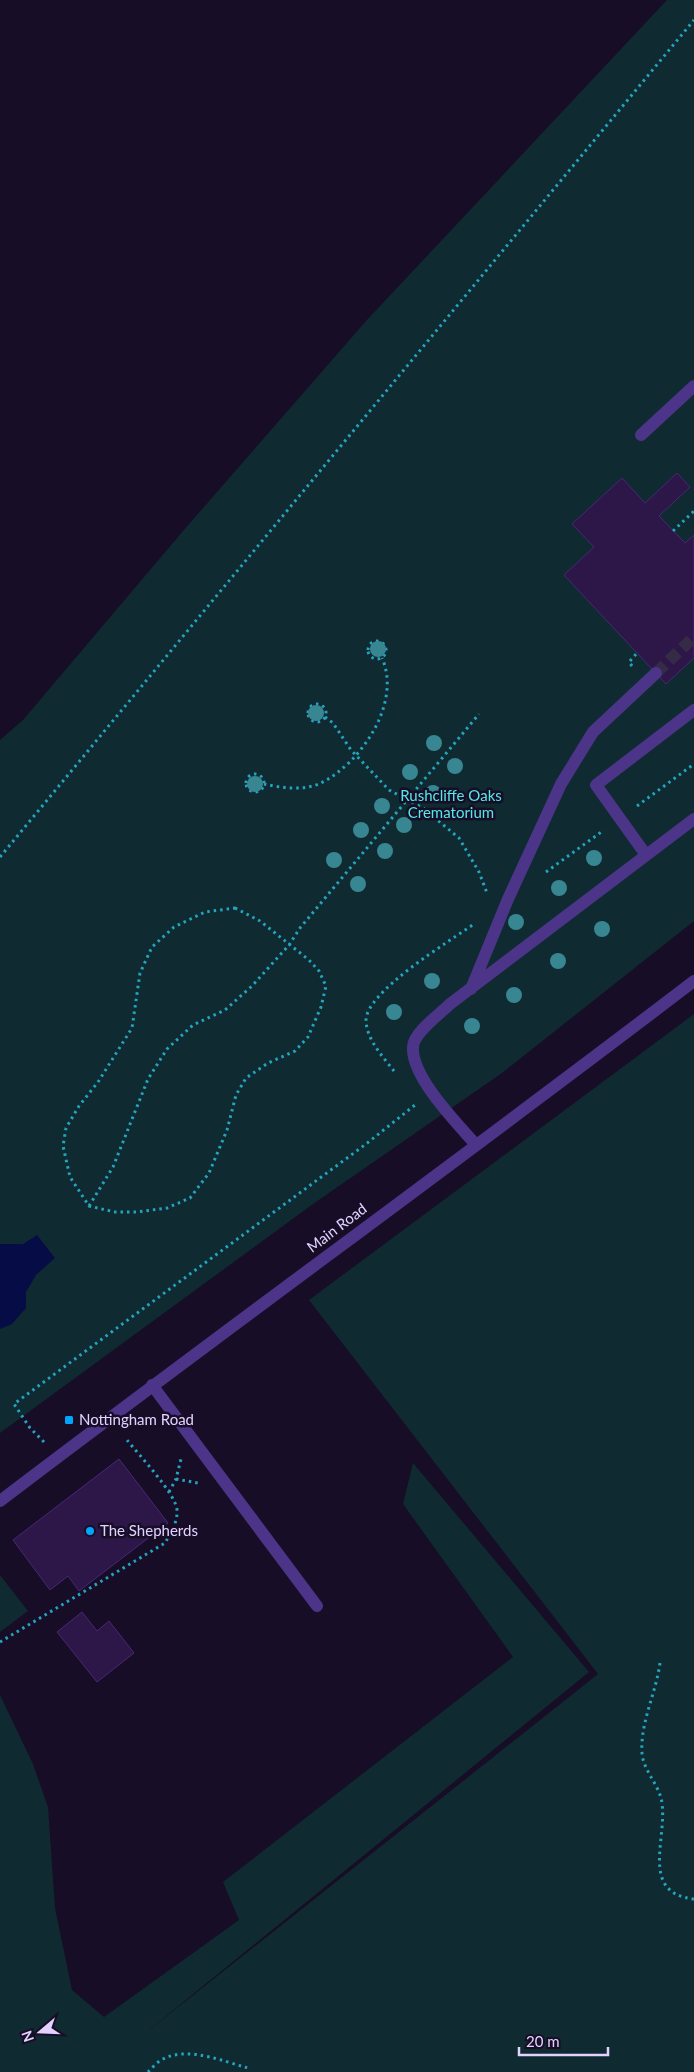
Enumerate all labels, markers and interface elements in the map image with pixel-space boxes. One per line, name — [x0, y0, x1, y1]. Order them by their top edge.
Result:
park label: Rushcliffe Oaks Crematorium — [400, 786, 502, 821]
street label: Main Road — [303, 1199, 370, 1256]
place label: Nottingham Road — [79, 1410, 194, 1428]
marker: Nottingham Road — [63, 1414, 75, 1426]
place label: The Shepherds — [100, 1521, 198, 1539]
marker: The Shepherds — [84, 1525, 96, 1537]
north arrow — [15, 2007, 65, 2057]
scale bar — [519, 2024, 608, 2056]
text: N — [17, 2029, 37, 2044]
text: 20 m — [526, 2032, 560, 2050]

